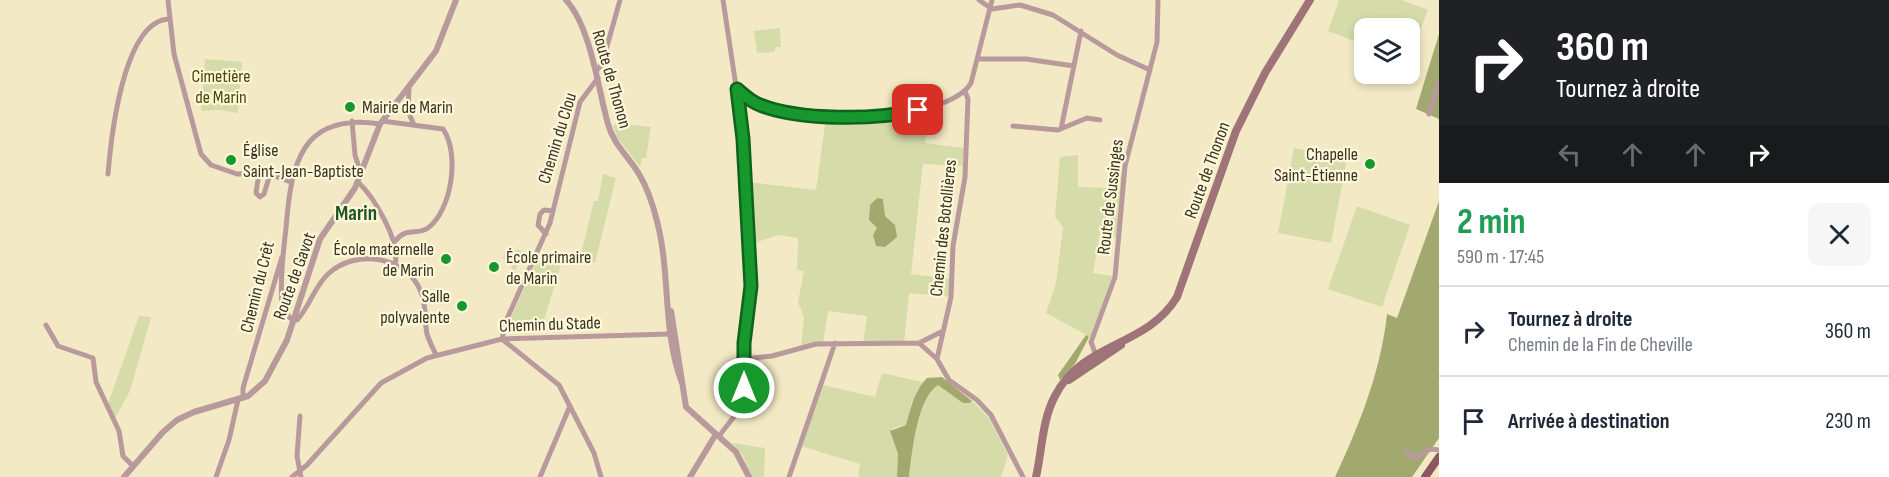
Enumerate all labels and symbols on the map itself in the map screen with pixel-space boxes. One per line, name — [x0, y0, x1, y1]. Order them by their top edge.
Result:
street label: Route de Thonon — [587, 28, 636, 131]
park label: Cimetière de Marin — [191, 66, 251, 108]
pin — [892, 84, 943, 135]
street label: Chemin du Clou — [534, 90, 581, 186]
place label: Mairie de Marin — [362, 97, 453, 118]
marker: Mairie de Marin — [343, 100, 357, 114]
street label: Route de Thonon — [1180, 119, 1235, 221]
street label: Route de Sussinges — [1093, 138, 1128, 256]
place label: Église Saint-Jean-Baptiste — [243, 140, 364, 182]
place label: Chapelle Saint-Étienne — [1274, 144, 1358, 186]
marker: Église Saint-Jean-Baptiste — [224, 153, 238, 167]
marker: Chapelle Saint-Étienne — [1363, 157, 1377, 171]
street label: Chemin des Botollières — [926, 158, 961, 298]
district label: Marin — [335, 201, 377, 226]
street label: Route de Gavot — [269, 229, 320, 323]
street label: Chemin du Crêt — [236, 239, 279, 335]
place label: École maternelle de Marin — [334, 239, 434, 281]
place label: École primaire de Marin — [506, 247, 591, 289]
marker: École maternelle de Marin — [439, 252, 453, 266]
marker: École primaire de Marin — [487, 260, 501, 274]
place label: Salle polyvalente — [380, 286, 450, 328]
marker: Salle polyvalente — [455, 299, 469, 313]
street label: Chemin du Stade — [499, 312, 601, 337]
position arrow — [712, 356, 776, 420]

